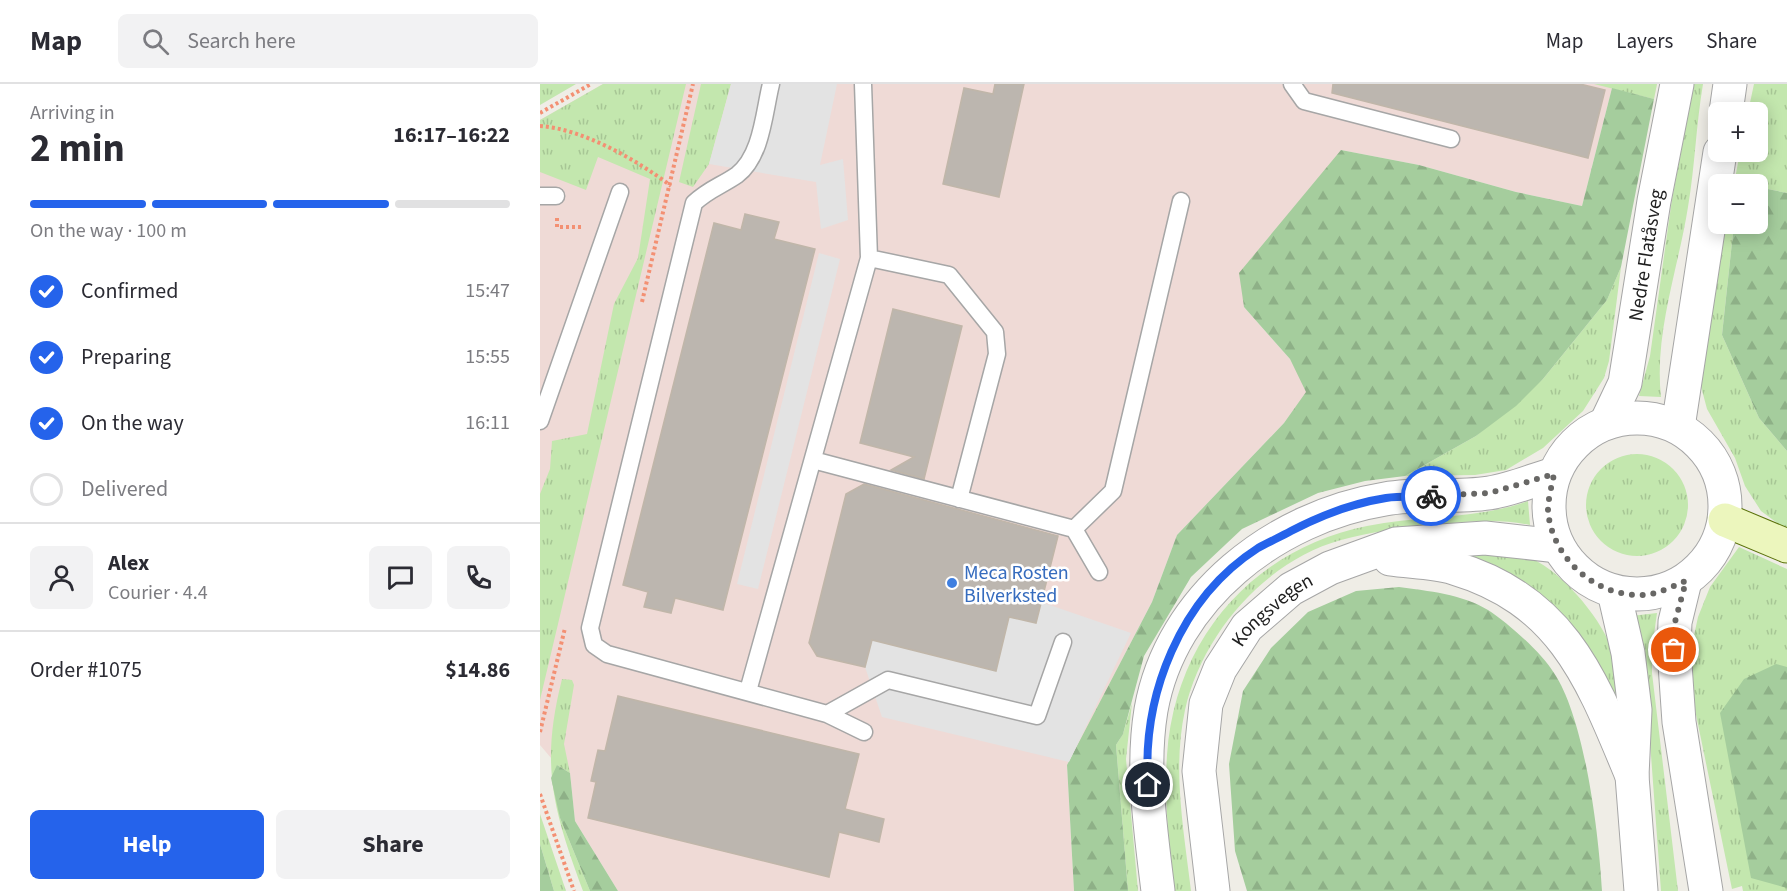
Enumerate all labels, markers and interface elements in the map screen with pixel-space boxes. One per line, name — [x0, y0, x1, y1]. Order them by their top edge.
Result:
search box — [118, 14, 538, 68]
text: Map — [30, 21, 82, 61]
icon: search — [139, 25, 172, 58]
text: Search here — [187, 25, 296, 57]
text: Map — [1546, 26, 1583, 56]
text: Layers — [1616, 26, 1673, 56]
text: Share — [1706, 26, 1757, 56]
text: Arriving in — [30, 99, 115, 127]
map controls — [1708, 102, 1768, 234]
button: + — [1708, 102, 1768, 162]
text: 16:17–16:22 — [393, 119, 510, 151]
text: 2 min — [30, 121, 125, 177]
button: − — [1708, 174, 1768, 234]
street label: Nedre Flatåsveg — [1622, 187, 1671, 323]
text: On the way · 100 m — [30, 217, 187, 245]
icon: check — [30, 275, 63, 308]
text: Confirmed — [81, 275, 178, 307]
text: 15:47 — [465, 277, 510, 305]
icon: check — [30, 341, 63, 374]
text: Preparing — [81, 341, 171, 373]
text: 15:55 — [465, 343, 510, 371]
icon: check — [30, 407, 63, 440]
text: On the way — [81, 407, 184, 439]
text: 16:11 — [465, 409, 510, 437]
courier — [1401, 466, 1461, 526]
text: Delivered — [81, 473, 168, 505]
icon: bike — [1415, 480, 1448, 513]
button: person — [30, 546, 93, 609]
button: chat — [369, 546, 432, 609]
button: phone — [447, 546, 510, 609]
text: Alex — [108, 547, 149, 579]
place label: Meca Rosten Bilverksted — [964, 559, 1069, 610]
street label: Kongsvegen — [1225, 567, 1318, 652]
marker: Meca Rosten Bilverksted — [945, 576, 959, 590]
text: Courier · 4.4 — [108, 579, 208, 607]
pin — [1648, 624, 1699, 675]
icon: bag — [1657, 633, 1690, 666]
text: Order #1075 — [30, 654, 142, 686]
text: $14.86 — [445, 654, 510, 686]
pin — [1122, 759, 1173, 810]
icon: home — [1131, 768, 1164, 801]
button: Help — [30, 810, 264, 879]
button: Share — [276, 810, 510, 879]

